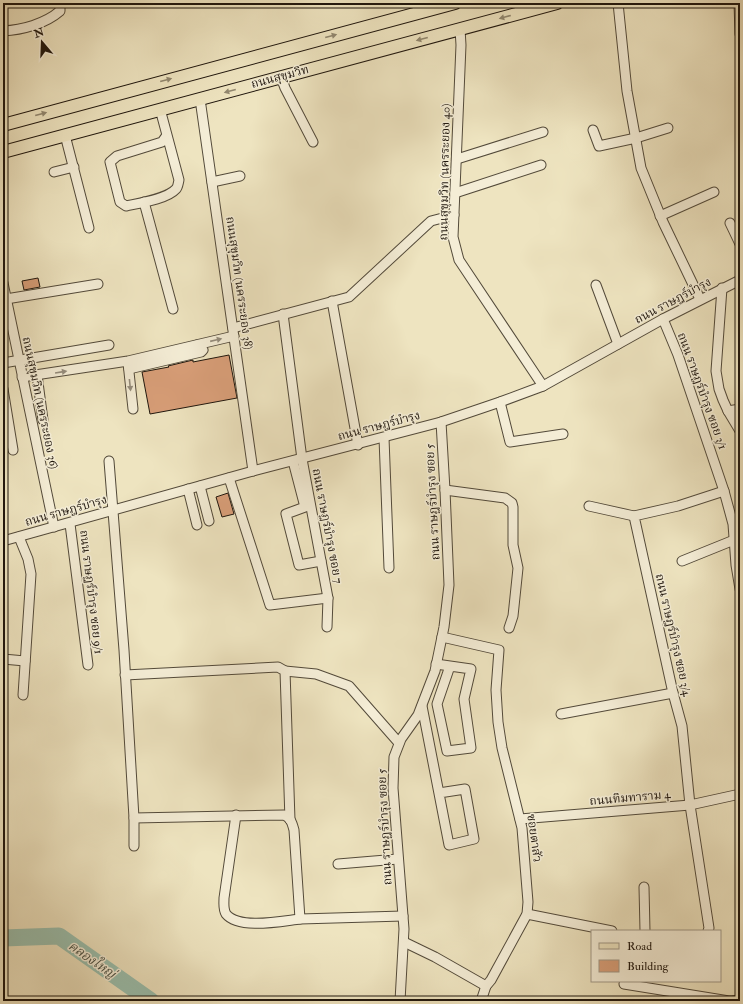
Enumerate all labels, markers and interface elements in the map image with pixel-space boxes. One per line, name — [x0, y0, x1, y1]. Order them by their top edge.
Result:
one-way arrow — [499, 14, 511, 20]
north arrow — [22, 22, 62, 62]
text: N — [31, 25, 47, 41]
one-way arrow — [325, 32, 337, 38]
one-way arrow — [416, 36, 428, 42]
street label: ถนนสุขุมวิท — [249, 62, 311, 92]
one-way arrow — [160, 77, 172, 83]
one-way arrow — [224, 88, 236, 94]
street label: ถนนสุขุมวิท (นครระยอง 40) — [436, 104, 454, 240]
one-way arrow — [35, 111, 47, 117]
street label: ถนนสุขุมวิท (นครระยอง 38) — [222, 215, 256, 351]
street label: ถนน ราษฎร์บำรุง — [632, 274, 714, 328]
street label: ถนน ราษฎร์บำรุง ซอย 3/1 — [674, 330, 730, 452]
street label: ถนนสุขุมวิท (นครระยอง 36) — [19, 336, 61, 470]
one-way arrow — [209, 337, 222, 343]
one-way arrow — [55, 369, 67, 375]
one-way arrow — [127, 379, 134, 392]
street label: ถนน ราษฎร์บำรุง — [336, 408, 422, 444]
street label: ถนน ราษฎร์บำรุง ซอย 5 — [422, 443, 444, 561]
street label: ถนน ราษฎร์บำรุง ซอย 7 — [308, 467, 346, 585]
street label: ถนน ราษฎร์บำรุง — [23, 492, 109, 530]
street label: ถนน ราษฎร์บำรุง ซอย 9/1 — [76, 529, 106, 655]
street label: ถนน ราษฎร์บำรุง ซอย 3/4 — [652, 572, 695, 698]
street label: ถนน ราษฎร์บำรุง ซอย 5 — [374, 768, 396, 886]
street label: ถนนทิมทาราม 4 — [589, 787, 672, 809]
street label: ซอยตาสัว — [523, 813, 545, 863]
legend — [591, 930, 721, 982]
water label: คลองใหญ่ — [65, 936, 122, 983]
text: Road — [627, 939, 652, 954]
text: Building — [627, 959, 670, 974]

